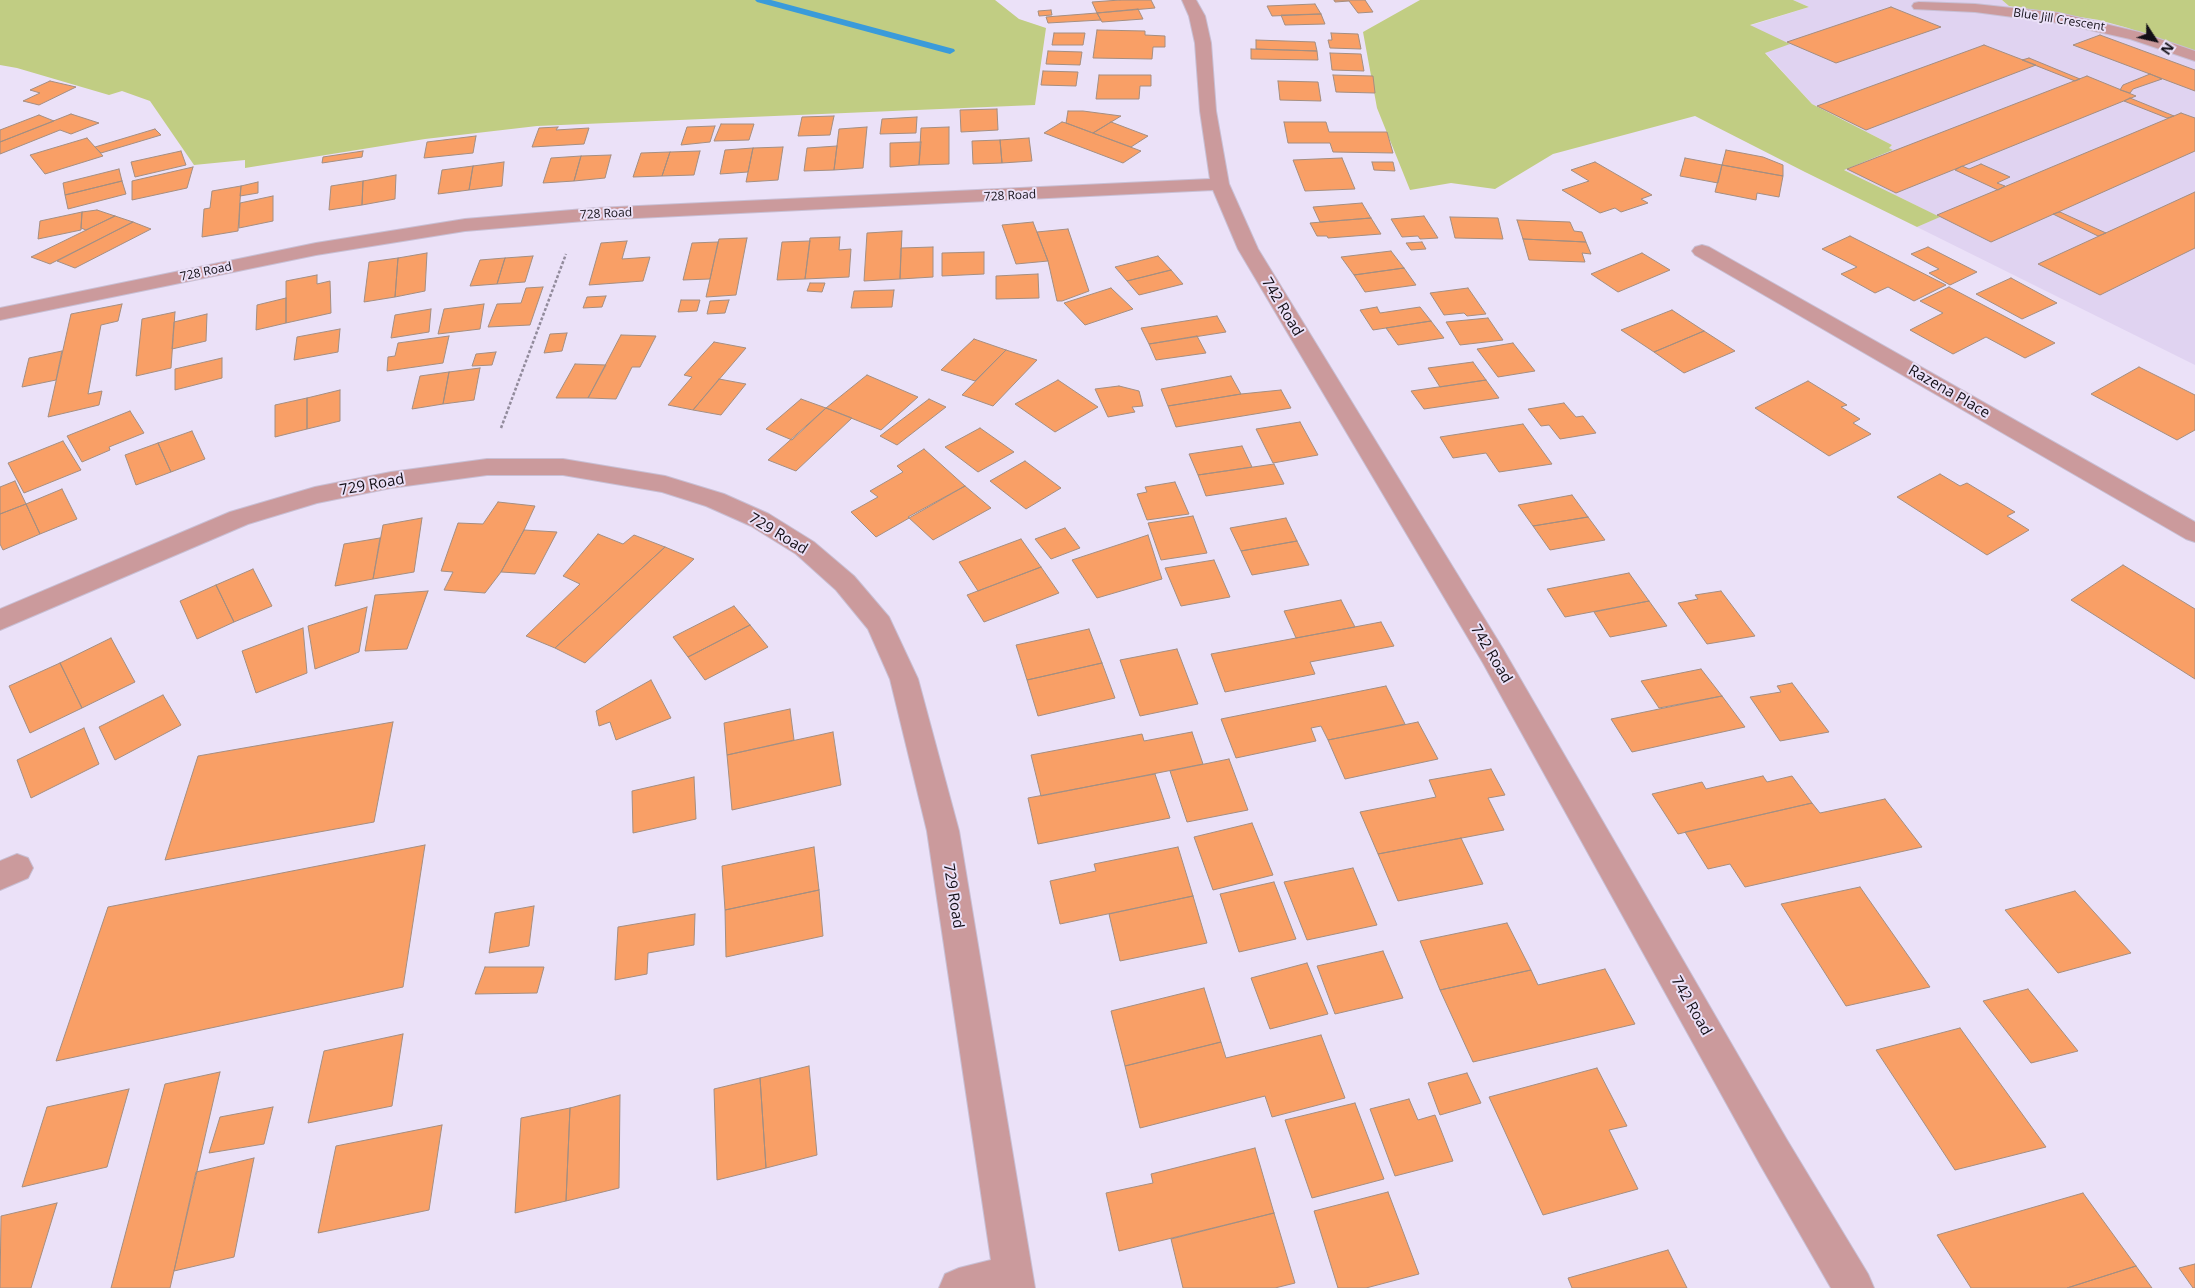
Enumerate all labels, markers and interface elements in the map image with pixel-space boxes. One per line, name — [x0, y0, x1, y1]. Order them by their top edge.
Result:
street label: Blue Jill Crescent — [2012, 6, 2106, 34]
north arrow — [2130, 15, 2180, 65]
text: N — [2157, 39, 2179, 59]
street label: 728 Road — [983, 187, 1037, 205]
street label: 728 Road — [579, 205, 633, 223]
street label: 728 Road — [179, 260, 233, 284]
street label: 742 Road — [1257, 274, 1307, 340]
street label: Razena Place — [1905, 361, 1993, 423]
street label: 729 Road — [338, 470, 406, 500]
street label: 729 Road — [745, 509, 811, 559]
street label: 742 Road — [1466, 621, 1516, 687]
street label: 729 Road — [939, 862, 967, 930]
street label: 742 Road — [1667, 973, 1715, 1039]

